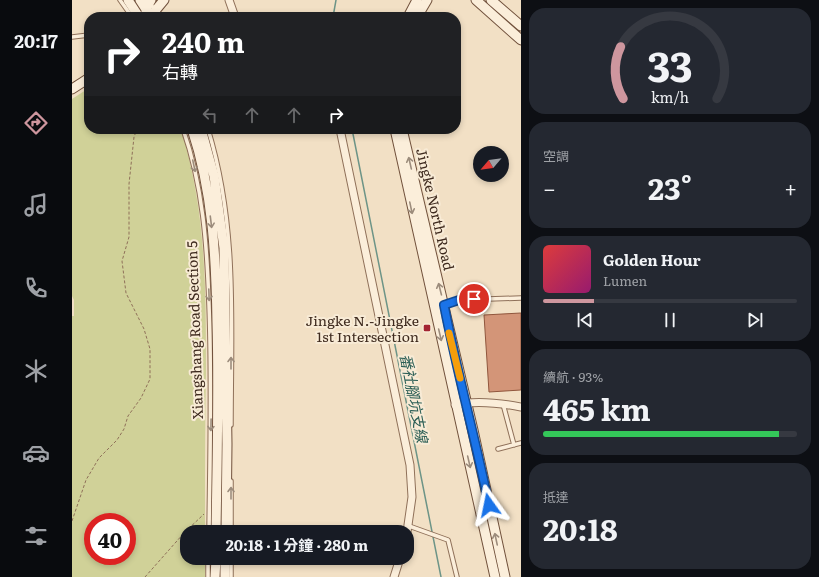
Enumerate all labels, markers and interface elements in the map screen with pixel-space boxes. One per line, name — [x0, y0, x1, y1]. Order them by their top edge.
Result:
text: 240 m — [162, 20, 245, 62]
text: 20:17 — [14, 27, 58, 54]
icon: right — [96, 28, 148, 80]
text: 33 — [647, 33, 693, 95]
text: 右轉 — [162, 58, 198, 85]
text: km/h — [651, 85, 690, 106]
icon: left — [199, 104, 221, 126]
icon: ahead — [241, 104, 263, 126]
icon: ahead — [283, 104, 305, 126]
icon: right — [325, 104, 347, 126]
icon: directions — [22, 109, 50, 137]
street label: Jingke North Road — [412, 146, 460, 273]
north arrow — [473, 146, 509, 182]
map controls — [473, 146, 509, 182]
text: 空調 — [543, 146, 569, 165]
one-way arrow — [406, 157, 414, 170]
one-way arrow — [191, 159, 199, 172]
text: 23° — [648, 165, 692, 209]
text: − — [543, 171, 556, 204]
text: + — [784, 171, 797, 204]
icon: music — [22, 191, 50, 219]
one-way arrow — [408, 201, 416, 214]
one-way arrow — [208, 215, 215, 228]
street label: Xiangshang Road Section 5 — [181, 240, 207, 420]
text: Golden Hour — [603, 248, 701, 271]
text: Lumen — [603, 271, 647, 290]
icon: phone — [22, 274, 50, 302]
pin — [457, 282, 491, 316]
one-way arrow — [436, 283, 444, 296]
one-way arrow — [205, 288, 213, 301]
icon: arrive — [463, 288, 485, 310]
icon: previous — [574, 309, 596, 331]
icon: pause — [659, 309, 681, 331]
icon: next — [744, 309, 766, 331]
place label: Jingke N.-Jingke 1st Intersection — [305, 310, 419, 346]
marker: Jingke N.-Jingke 1st Intersection — [422, 323, 432, 333]
one-way arrow — [436, 328, 444, 341]
water label: 番社腳坑支線 — [395, 352, 435, 446]
icon: climate — [22, 357, 50, 385]
one-way arrow — [227, 357, 235, 370]
text: 續航 · 93% — [543, 367, 603, 386]
text: 465 km — [543, 386, 651, 430]
one-way arrow — [207, 418, 215, 431]
icon: car — [22, 439, 50, 467]
one-way arrow — [465, 455, 473, 468]
position arrow — [468, 484, 510, 526]
one-way arrow — [227, 487, 235, 500]
text: 抵達 — [543, 487, 569, 506]
text: 20:18 — [543, 506, 618, 550]
speed limit sign: 40 — [84, 513, 136, 565]
icon: filters — [22, 522, 50, 550]
text: 20:18 · 1 分鐘 · 280 m — [226, 533, 368, 556]
one-way arrow — [492, 533, 500, 546]

